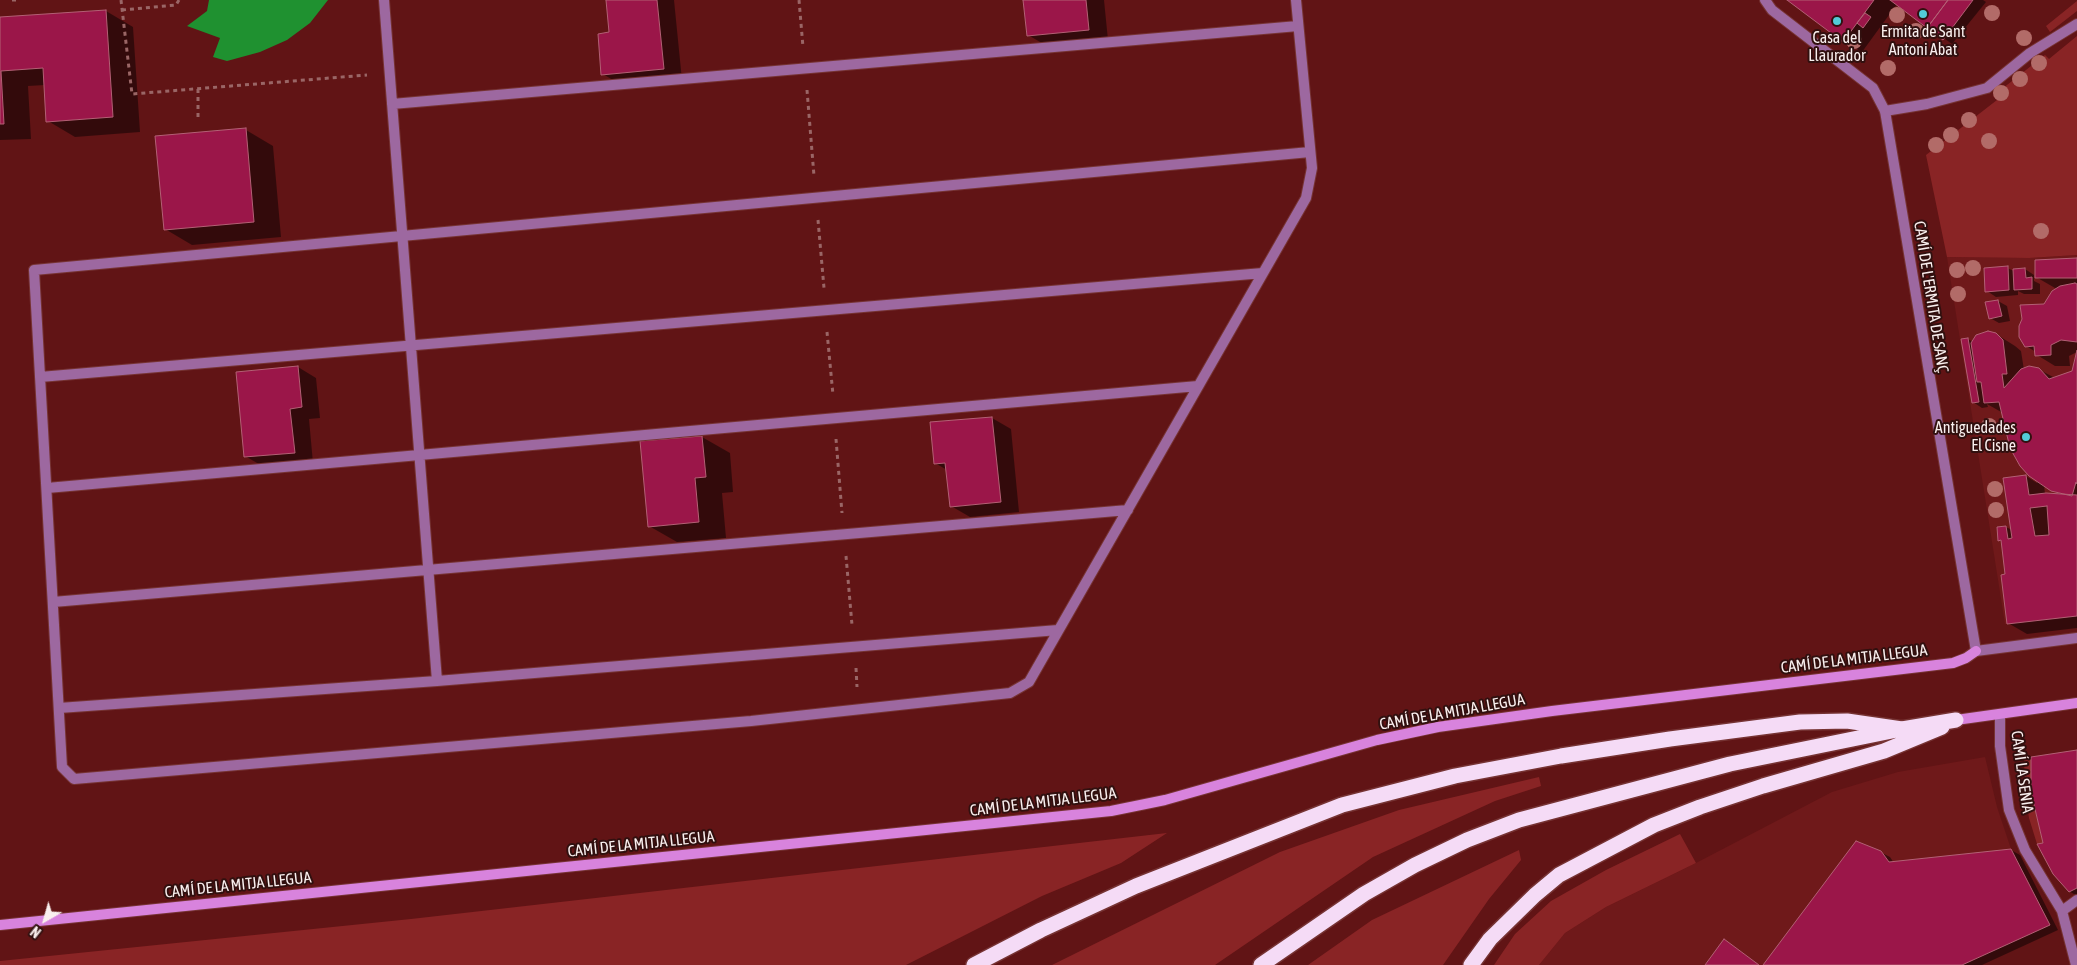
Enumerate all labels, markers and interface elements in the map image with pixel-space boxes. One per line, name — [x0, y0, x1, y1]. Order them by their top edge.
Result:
marker: Ermita de Sant Antoni Abat — [1917, 8, 1929, 20]
marker: Casa del Llaurador — [1831, 15, 1843, 27]
place label: Ermita de Sant Antoni Abat — [1881, 22, 1965, 60]
place label: Casa del Llaurador — [1808, 28, 1866, 66]
street label: CAMÍ DE L'ERMITA DE SANÇ — [1910, 220, 1952, 374]
place label: Antiguedades El Cisne — [1935, 418, 2016, 456]
marker: Antiguedades El Cisne — [2020, 431, 2032, 443]
street label: CAMÍ DE LA MITJA LLEGUA — [1780, 641, 1928, 677]
street label: CAMÍ DE LA MITJA LLEGUA — [1378, 690, 1526, 734]
street label: CAMÍ LA SENIA — [2007, 729, 2037, 815]
street label: CAMÍ DE LA MITJA LLEGUA — [969, 784, 1117, 820]
street label: CAMÍ DE LA MITJA LLEGUA — [567, 827, 715, 861]
street label: CAMÍ DE LA MITJA LLEGUA — [164, 868, 312, 902]
north arrow — [20, 895, 70, 945]
text: N — [28, 923, 44, 941]

